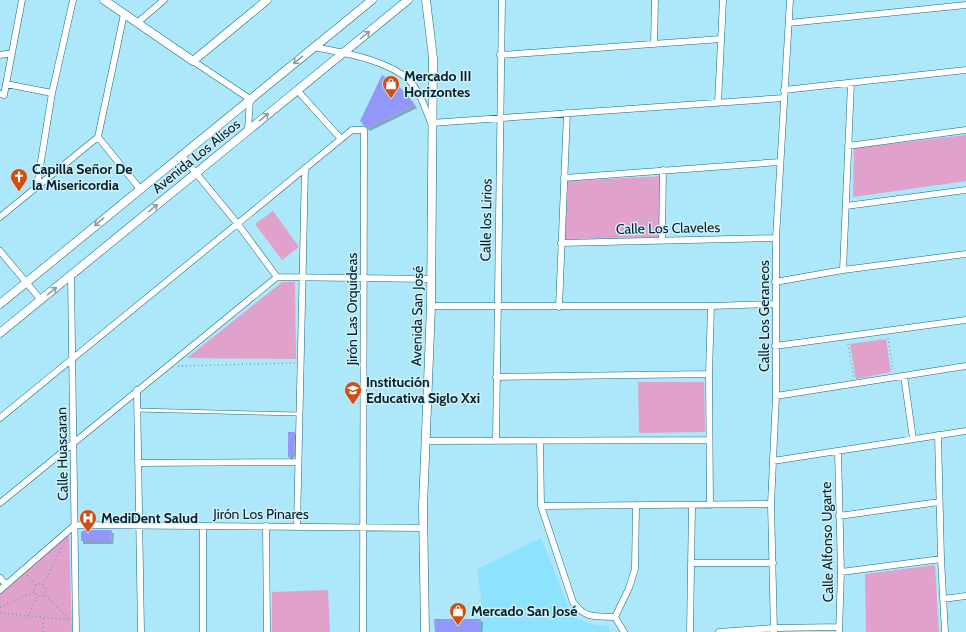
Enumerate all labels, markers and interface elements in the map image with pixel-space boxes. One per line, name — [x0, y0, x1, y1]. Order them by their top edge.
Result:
one-way arrow — [359, 30, 370, 39]
one-way arrow — [293, 56, 303, 65]
place label: Mercado III Horizontes — [404, 67, 472, 101]
shop icon: Mercado III Horizontes — [381, 74, 401, 99]
one-way arrow — [259, 113, 270, 122]
street label: Avenida Los Alisos — [148, 115, 244, 197]
place label: Capilla Señor De la Misericordia — [32, 160, 132, 194]
church icon: Capilla Señor De la Misericordia — [9, 167, 29, 192]
street label: Calle los Lirios — [476, 178, 496, 262]
one-way arrow — [147, 204, 158, 213]
one-way arrow — [94, 217, 105, 226]
street label: Calle Los Claveles — [616, 218, 720, 238]
street label: Jirón Las Orquideas — [343, 253, 361, 366]
street label: Calle Los Geraneos — [755, 260, 773, 372]
street label: Avenida San José — [407, 266, 427, 366]
one-way arrow — [47, 287, 58, 295]
place label: Institución Educativa Siglo Xxi — [366, 373, 480, 407]
school or university icon: Institución Educativa Siglo Xxi — [343, 380, 363, 405]
street label: Calle Huascaran — [52, 407, 72, 501]
street label: Calle Alfonso Ugarte — [817, 482, 837, 602]
street label: Jirón Los Pinares — [212, 505, 309, 523]
hospital icon: MediDent Salud — [78, 508, 98, 533]
place label: MediDent Salud — [101, 509, 198, 527]
shop icon: Mercado San José — [448, 601, 468, 626]
place label: Mercado San José — [471, 602, 577, 620]

